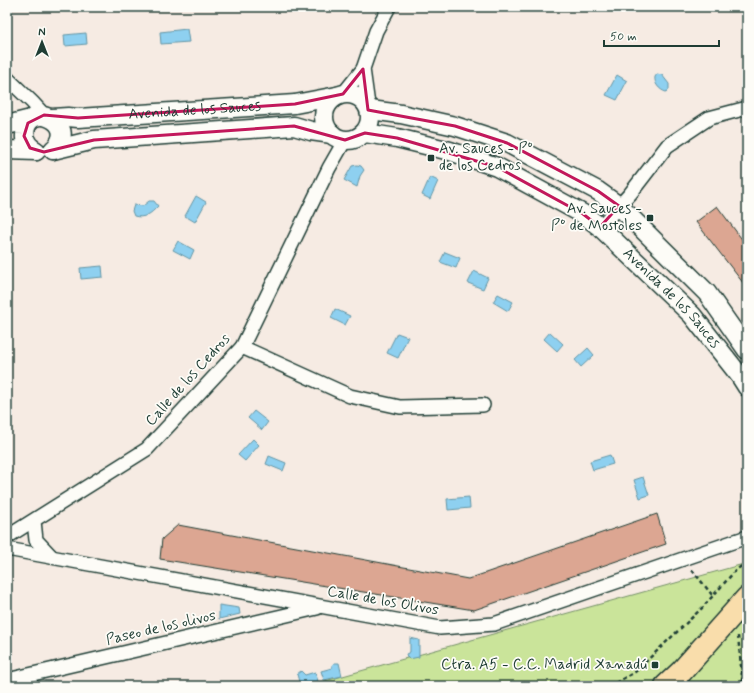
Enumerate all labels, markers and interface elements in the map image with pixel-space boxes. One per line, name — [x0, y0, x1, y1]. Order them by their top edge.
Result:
north arrow — [22, 22, 62, 62]
scale bar — [604, 22, 719, 48]
text: N — [38, 26, 46, 40]
text: 50 m — [610, 29, 637, 45]
street label: Avenida de los Sauces — [128, 96, 262, 125]
place label: Av. Sauces - Pº de los Cedros — [439, 139, 533, 176]
marker: Av. Sauces - Pº de los Cedros — [426, 153, 436, 163]
place label: Av. Sauces - Pº de Mostoles — [551, 199, 642, 236]
marker: Av. Sauces - Pº de Mostoles — [645, 213, 655, 223]
street label: Avenida de los Sauces — [618, 244, 725, 353]
street label: Calle de los Cedros — [141, 329, 235, 430]
street label: Calle de los Olivos — [326, 581, 441, 621]
street label: Paseo de los olivos — [104, 606, 218, 650]
place label: Ctra. A5 - C.C. Madrid Xanadú — [441, 655, 647, 675]
marker: Ctra. A5 - C.C. Madrid Xanadú — [650, 660, 660, 670]

